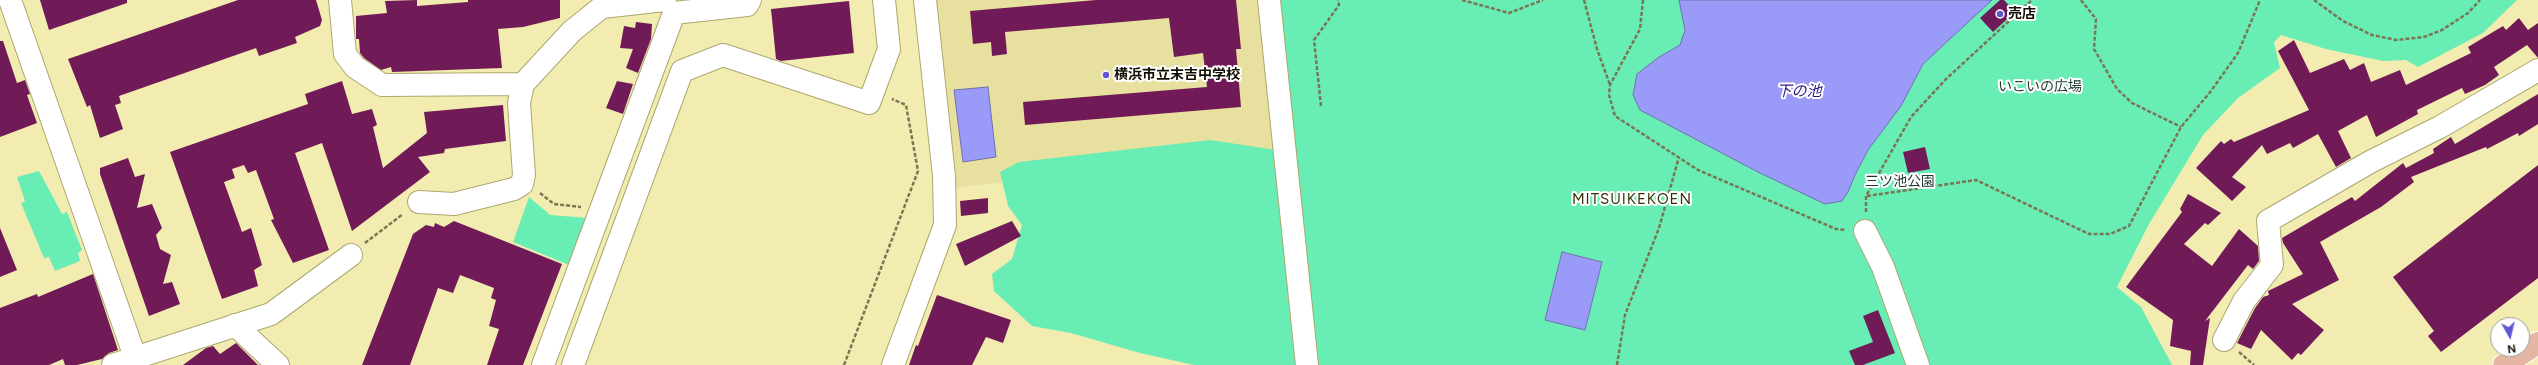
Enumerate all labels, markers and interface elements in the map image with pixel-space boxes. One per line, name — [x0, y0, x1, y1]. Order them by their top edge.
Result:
place label: 売店 — [2008, 6, 2036, 22]
marker: 売店 — [1995, 9, 2005, 19]
place label: 横浜市立末吉中学校 — [1114, 67, 1240, 83]
marker: 横浜市立末吉中学校 — [1101, 70, 1111, 80]
park label: いこいの広場 — [1998, 79, 2082, 95]
water label: 下の池 — [1777, 83, 1821, 101]
park label: 三ツ池公園 — [1865, 174, 1935, 190]
district label: MITSUIKEKOEN — [1572, 191, 1692, 209]
north arrow — [2490, 317, 2530, 357]
text: N — [2506, 341, 2517, 355]

